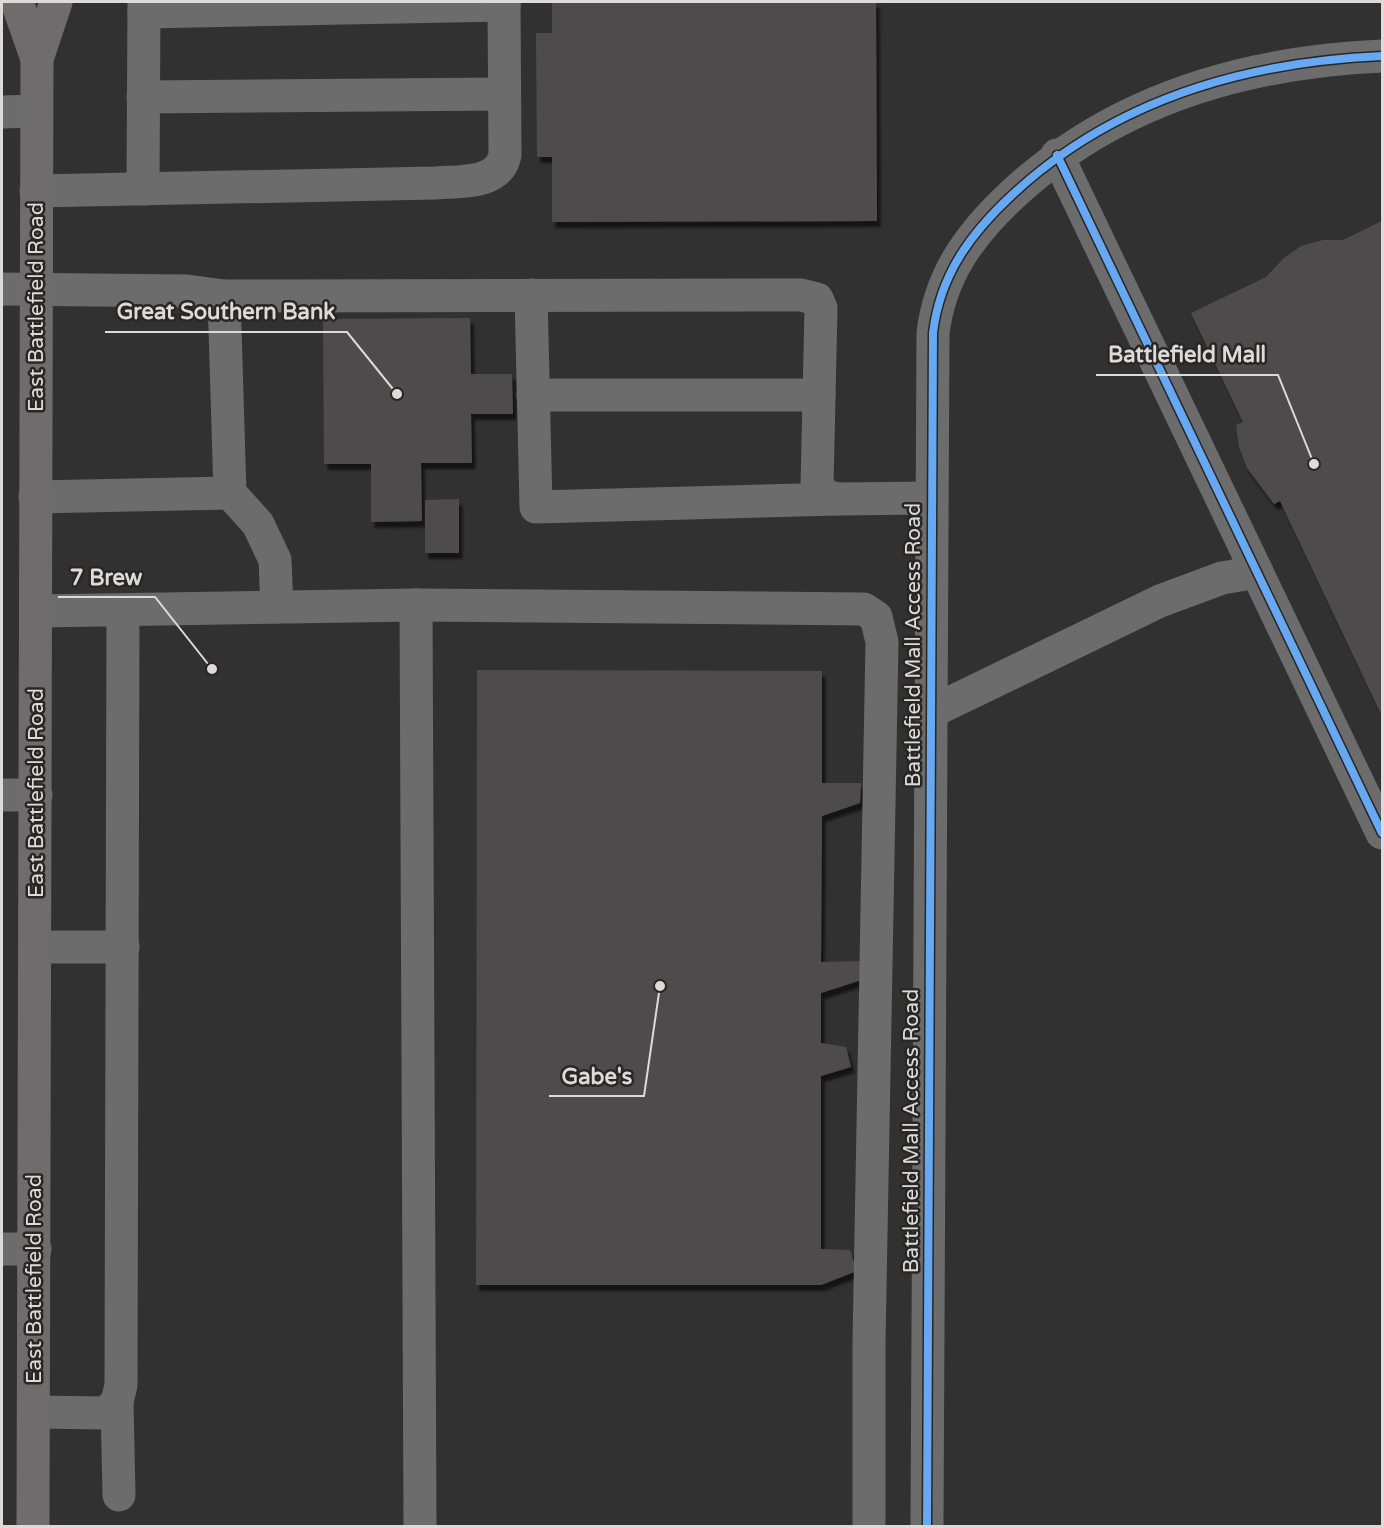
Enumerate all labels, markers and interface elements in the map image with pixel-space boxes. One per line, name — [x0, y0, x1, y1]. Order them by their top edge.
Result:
street label: East Battlefield Road — [24, 202, 49, 412]
callout: Great Southern Bank — [105, 292, 347, 332]
text: Great Southern Bank — [117, 299, 335, 325]
callout: Battlefield Mall — [1096, 335, 1278, 375]
text: Battlefield Mall — [1108, 342, 1266, 368]
street label: Battlefield Mall Access Road — [901, 503, 926, 787]
callout: 7 Brew — [58, 557, 155, 597]
text: 7 Brew — [70, 565, 143, 591]
street label: East Battlefield Road — [24, 688, 49, 898]
street label: Battlefield Mall Access Road — [899, 989, 924, 1273]
callout: Gabe's — [549, 1056, 644, 1096]
text: Gabe's — [562, 1064, 633, 1090]
street label: East Battlefield Road — [22, 1174, 47, 1384]

